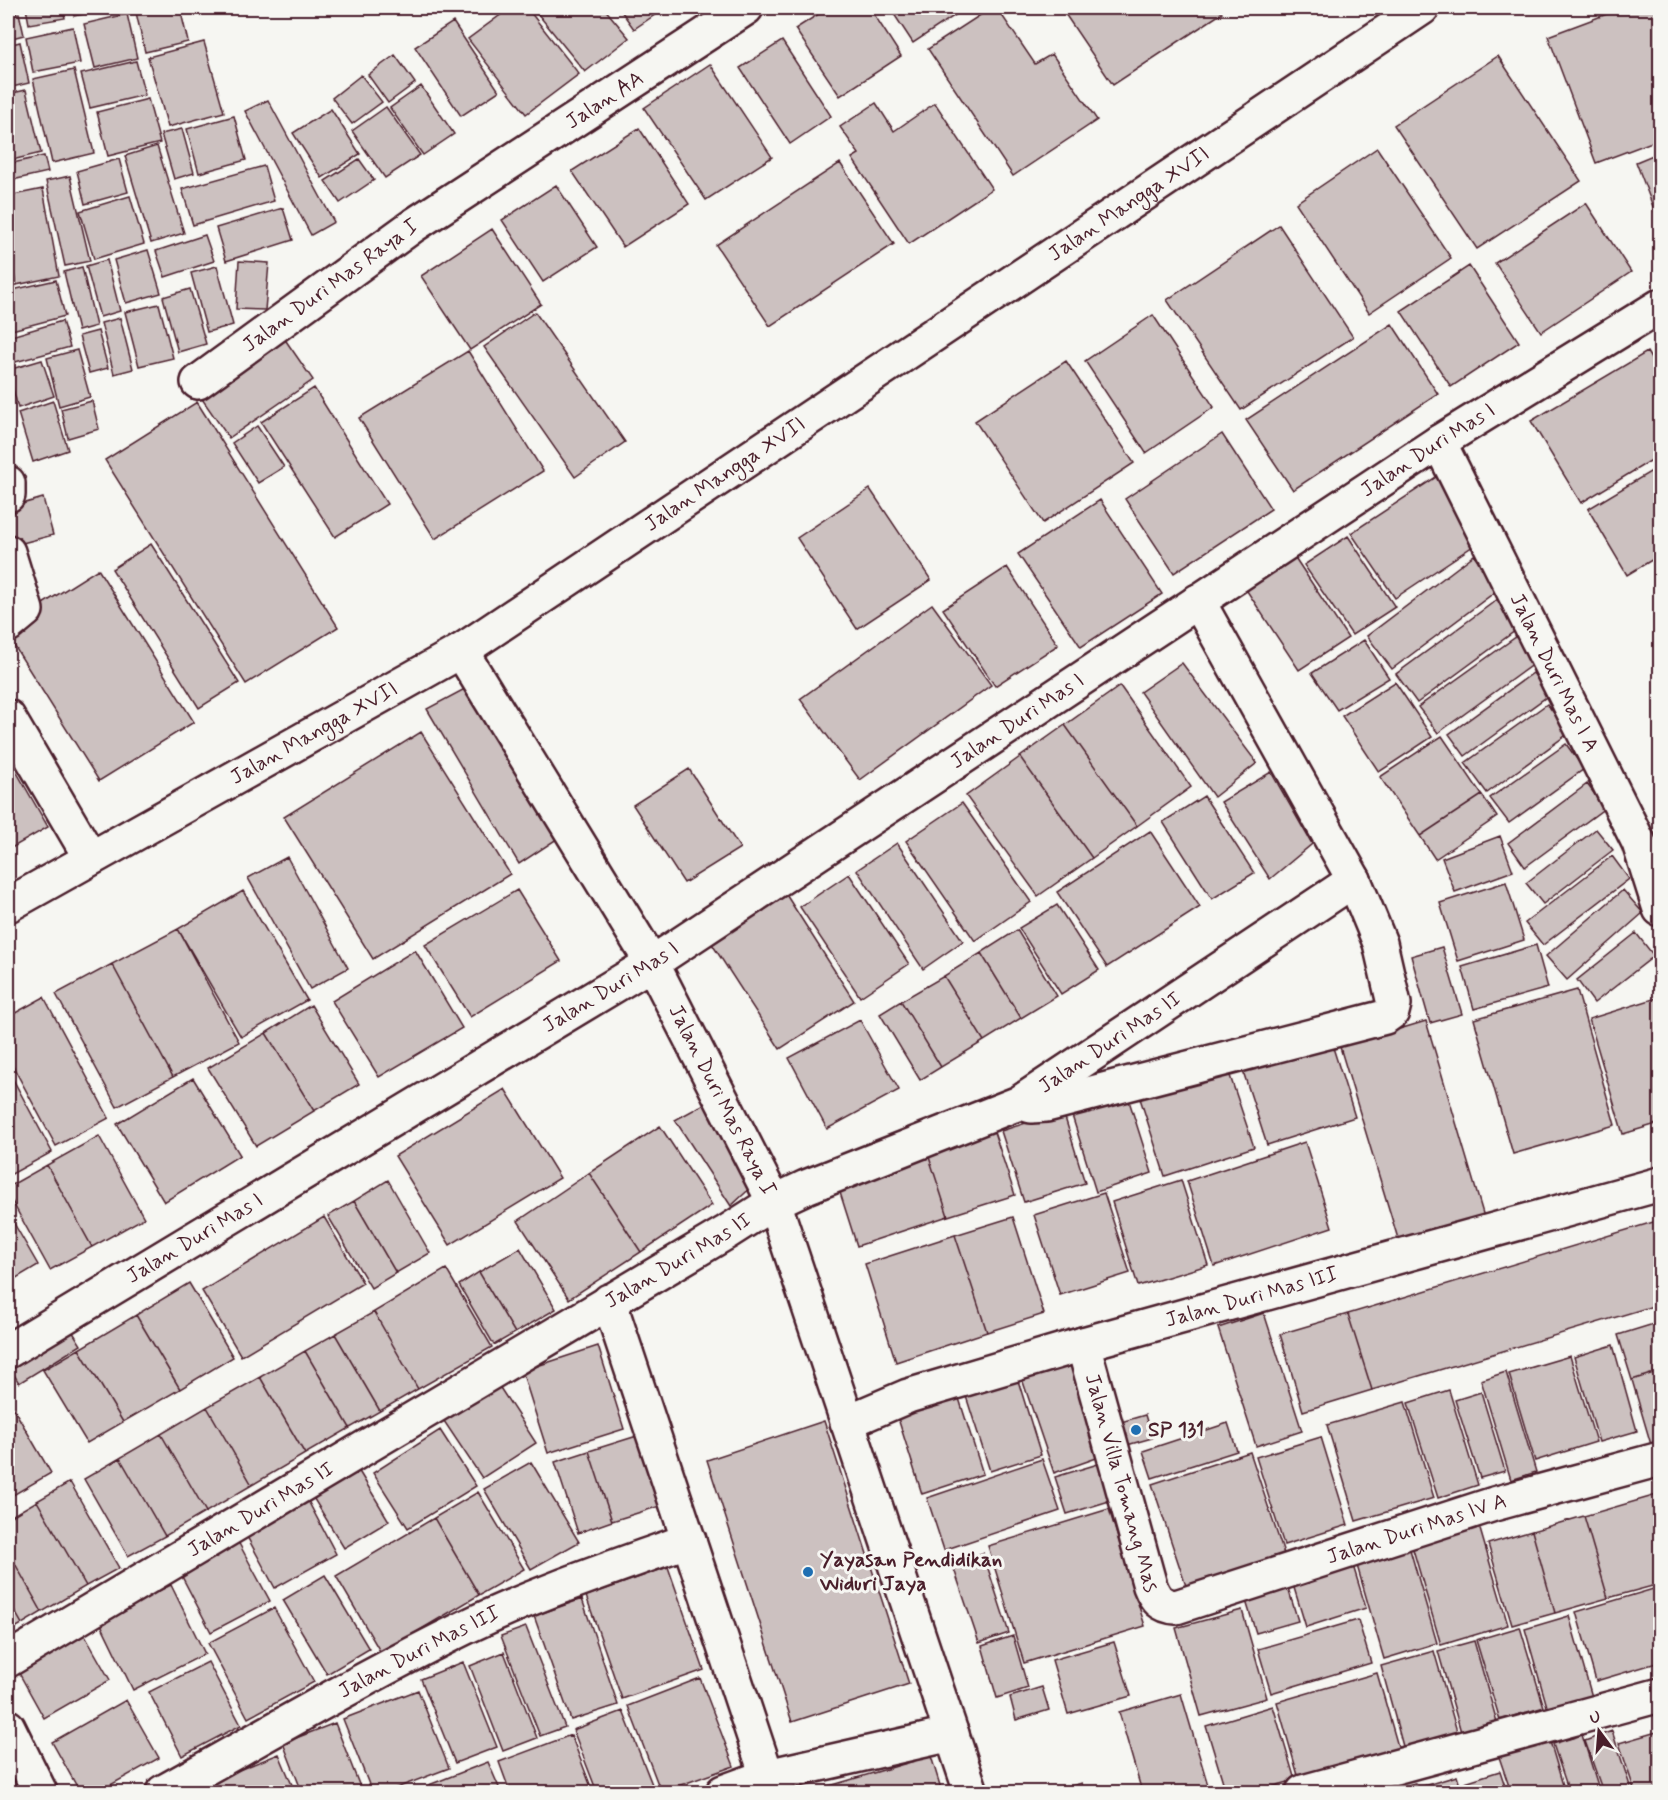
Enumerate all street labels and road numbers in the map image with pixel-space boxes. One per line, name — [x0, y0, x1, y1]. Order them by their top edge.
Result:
street label: Jalan AA — [560, 65, 649, 136]
street label: Jalan Mangga XVII — [1043, 140, 1215, 268]
street label: Jalan Duri Mas Raya I — [237, 212, 424, 359]
street label: Jalan Duri Mas I — [1355, 397, 1501, 504]
street label: Jalan Mangga XVII — [639, 410, 811, 538]
street label: Jalan Duri Mas I A — [1503, 589, 1606, 757]
street label: Jalan Duri Mas I — [945, 667, 1090, 776]
street label: Jalan Mangga XVII — [225, 675, 403, 792]
street label: Jalan Duri Mas I — [537, 935, 684, 1040]
street label: Jalan Duri Mas II — [1033, 985, 1187, 1100]
street label: Jalan Duri Mas Raya I — [662, 1000, 783, 1201]
street label: Jalan Duri Mas I — [121, 1187, 268, 1290]
street label: Jalan Duri Mas II — [600, 1206, 757, 1316]
street label: Jalan Duri Mas III — [1162, 1260, 1341, 1334]
street label: Jalan Villa Tomang Mas — [1078, 1370, 1165, 1597]
street label: Jalan Duri Mas II — [182, 1455, 339, 1564]
street label: Jalan Duri Mas IV A — [1323, 1487, 1510, 1571]
street label: Jalan Duri Mas III — [333, 1599, 504, 1705]

